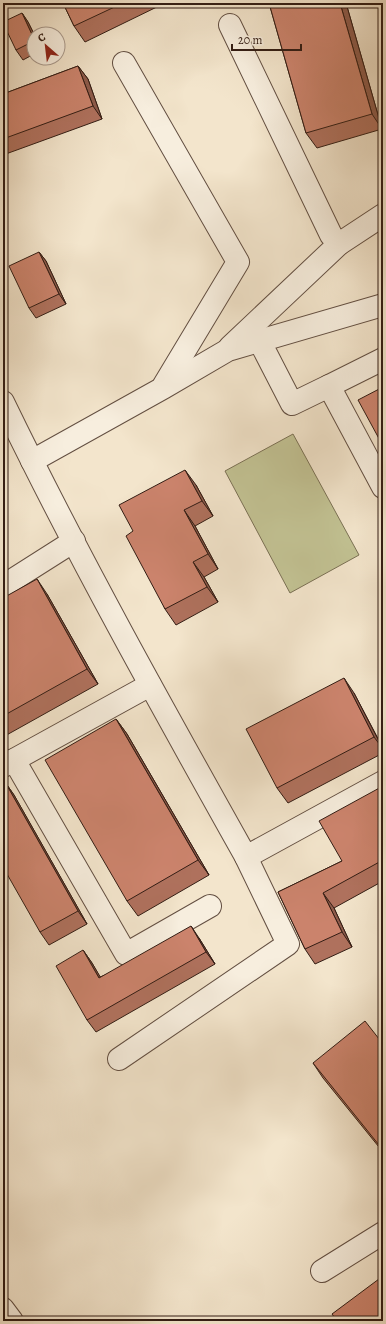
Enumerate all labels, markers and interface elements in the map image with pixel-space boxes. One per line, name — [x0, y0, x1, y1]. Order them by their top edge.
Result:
north arrow — [26, 26, 66, 66]
scale bar — [232, 26, 301, 52]
text: С — [35, 29, 48, 46]
text: 20 m — [238, 32, 262, 48]

